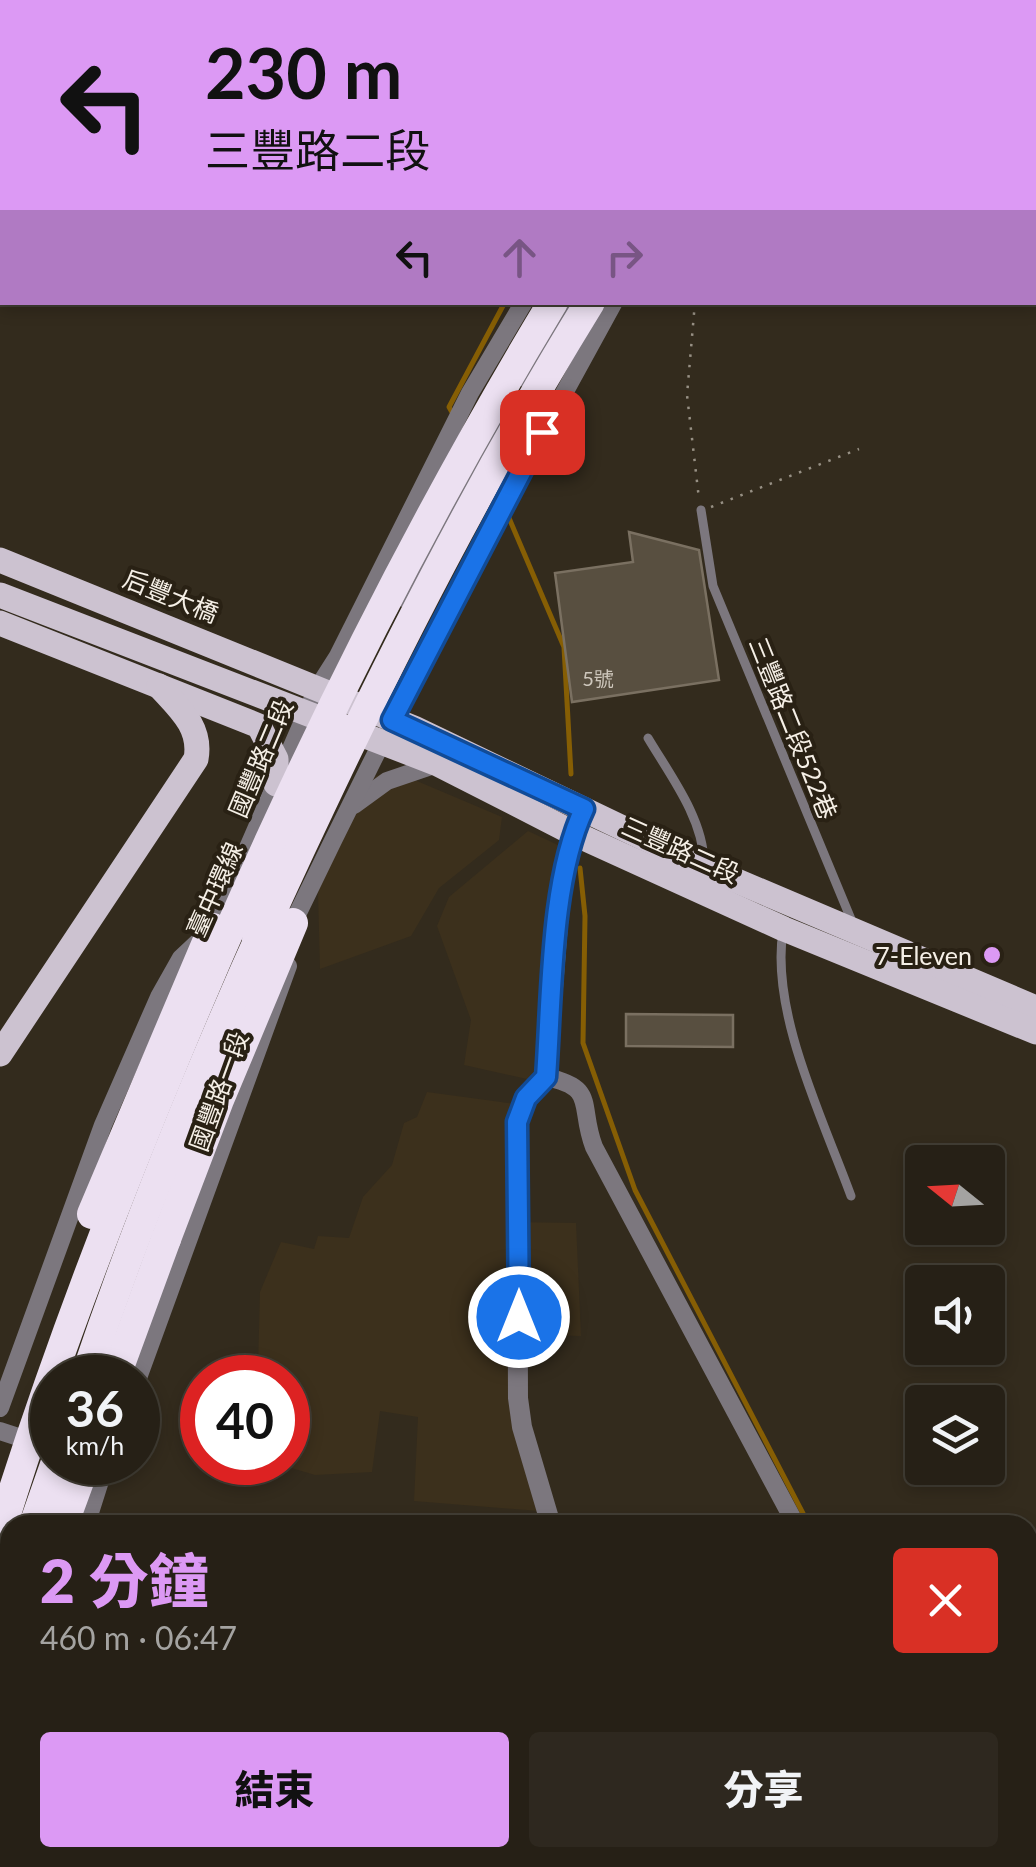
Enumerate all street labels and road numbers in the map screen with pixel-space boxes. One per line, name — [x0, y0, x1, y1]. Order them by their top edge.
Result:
street label: 后豐大橋 — [119, 562, 223, 628]
street label: 三豐路二段522巷 — [744, 633, 844, 823]
street label: 國豐路二段 — [222, 695, 298, 821]
street label: 三豐路二段 — [618, 810, 744, 888]
street label: 臺中環線 — [180, 837, 248, 941]
street label: 國豐路一段 — [183, 1027, 253, 1155]

